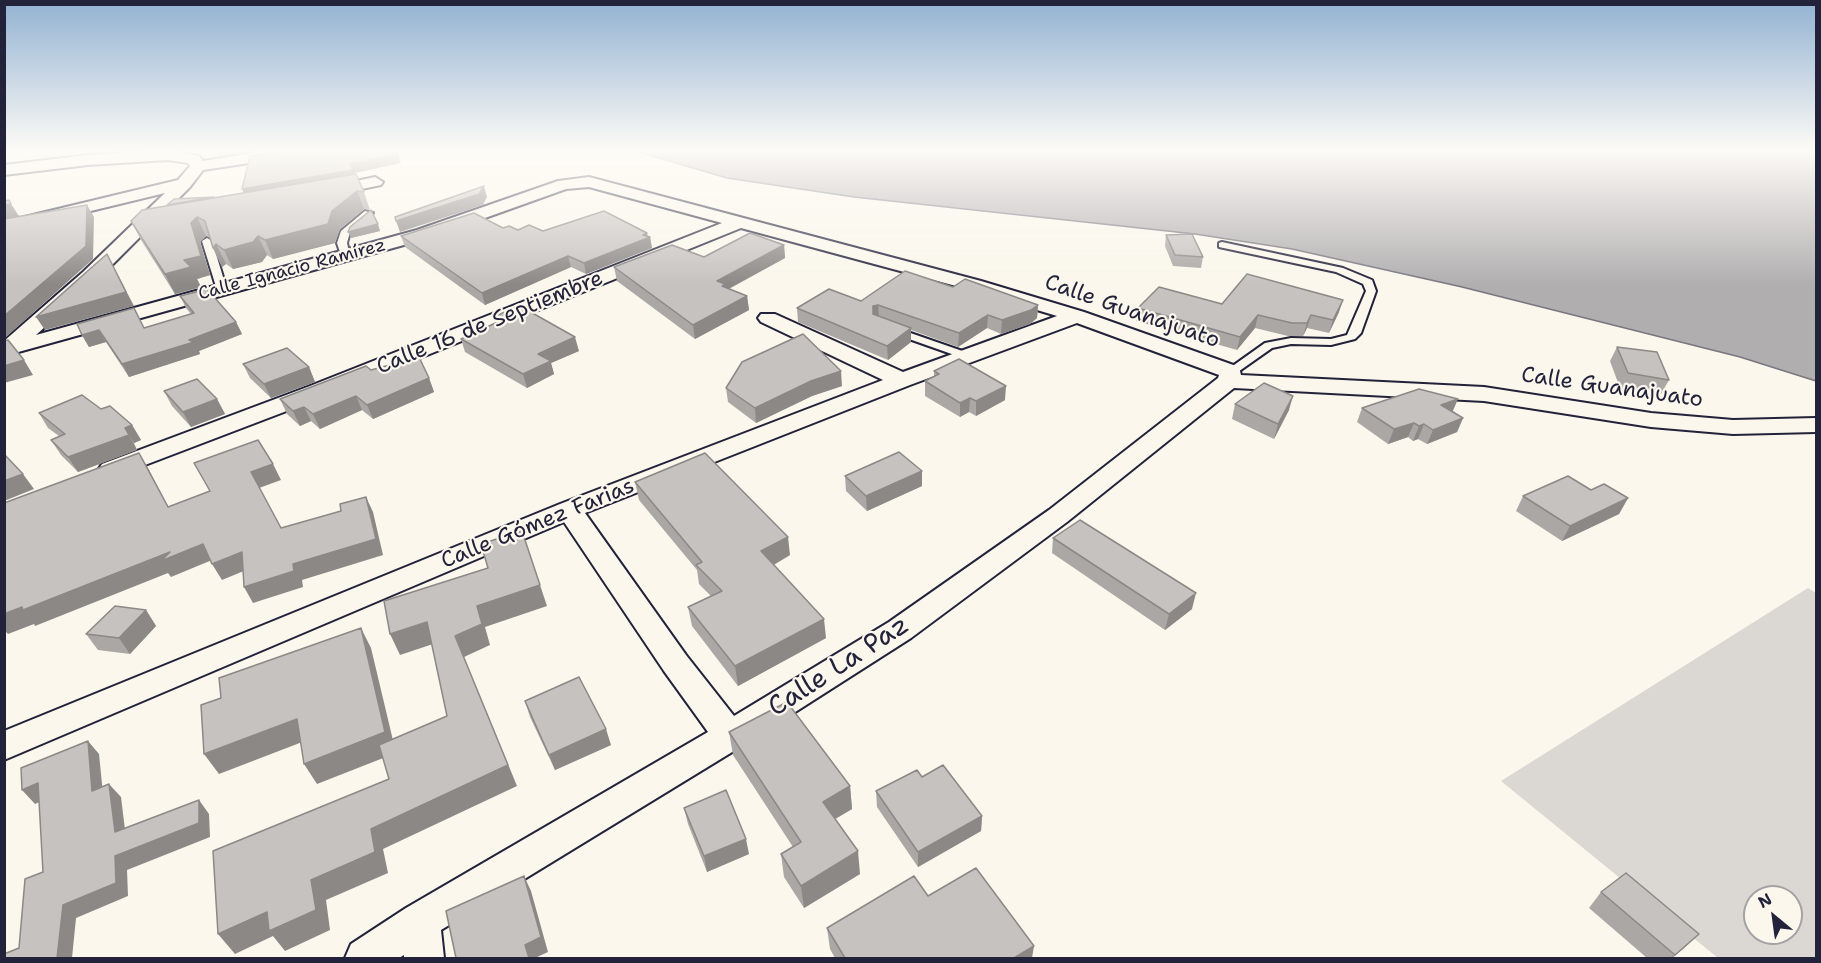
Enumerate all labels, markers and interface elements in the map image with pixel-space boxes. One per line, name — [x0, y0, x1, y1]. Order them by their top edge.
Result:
street label: Calle Ignacio Ramírez — [196, 235, 388, 305]
street label: Calle 16 de Septiembre — [373, 265, 607, 381]
street label: Calle Guanajuato — [1041, 270, 1223, 354]
street label: Calle Guanajuato — [1519, 362, 1705, 414]
street label: Calle Gómez Farias — [438, 473, 638, 575]
street label: Calle La Paz — [763, 610, 915, 724]
north arrow — [1743, 885, 1803, 945]
text: N — [1754, 888, 1776, 913]

